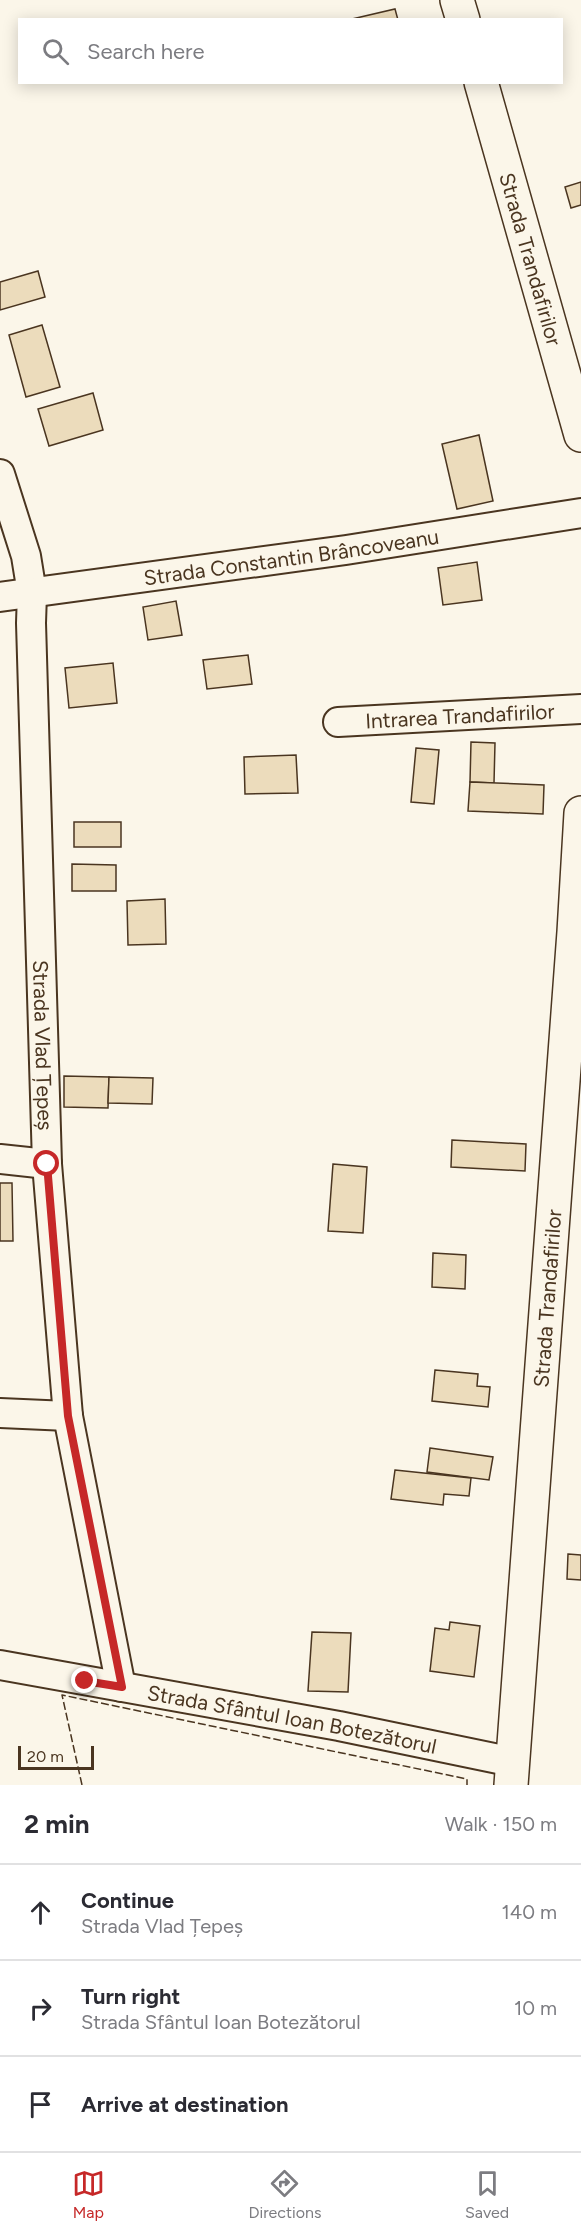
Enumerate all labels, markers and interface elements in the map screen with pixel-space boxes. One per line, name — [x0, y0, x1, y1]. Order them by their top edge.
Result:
search box — [18, 18, 563, 84]
icon: search — [39, 35, 72, 68]
text: Search here — [87, 38, 205, 65]
street label: Strada Trandafirilor — [495, 170, 568, 348]
street label: Strada Constantin Brâncoveanu — [142, 523, 441, 590]
street label: Intrarea Trandafirilor — [365, 698, 555, 733]
street label: Strada Vlad Țepeș — [28, 960, 59, 1131]
route start — [33, 1150, 59, 1176]
street label: Strada Trandafirilor — [528, 1208, 566, 1388]
route end — [71, 1667, 97, 1693]
street label: Strada Sfântul Ioan Botezătorul — [145, 1679, 439, 1758]
scale bar — [18, 1743, 94, 1770]
text: 20 m — [27, 1747, 64, 1766]
text: 2 min — [24, 1808, 90, 1840]
text: Walk · 150 m — [445, 1812, 557, 1836]
text: Continue — [81, 1887, 174, 1914]
icon: ahead — [24, 1896, 57, 1929]
text: 140 m — [502, 1900, 557, 1924]
text: Strada Vlad Țepeș — [81, 1914, 243, 1938]
text: Turn right — [81, 1983, 180, 2010]
icon: right — [24, 1992, 57, 2025]
text: 10 m — [514, 1996, 557, 2020]
text: Strada Sfântul Ioan Botezătorul — [81, 2010, 361, 2034]
icon: arrive — [24, 2088, 57, 2121]
text: Arrive at destination — [81, 2091, 289, 2118]
tab: Map — [72, 2167, 105, 2222]
tab: Directions — [248, 2167, 321, 2222]
tab: Saved — [465, 2167, 509, 2222]

